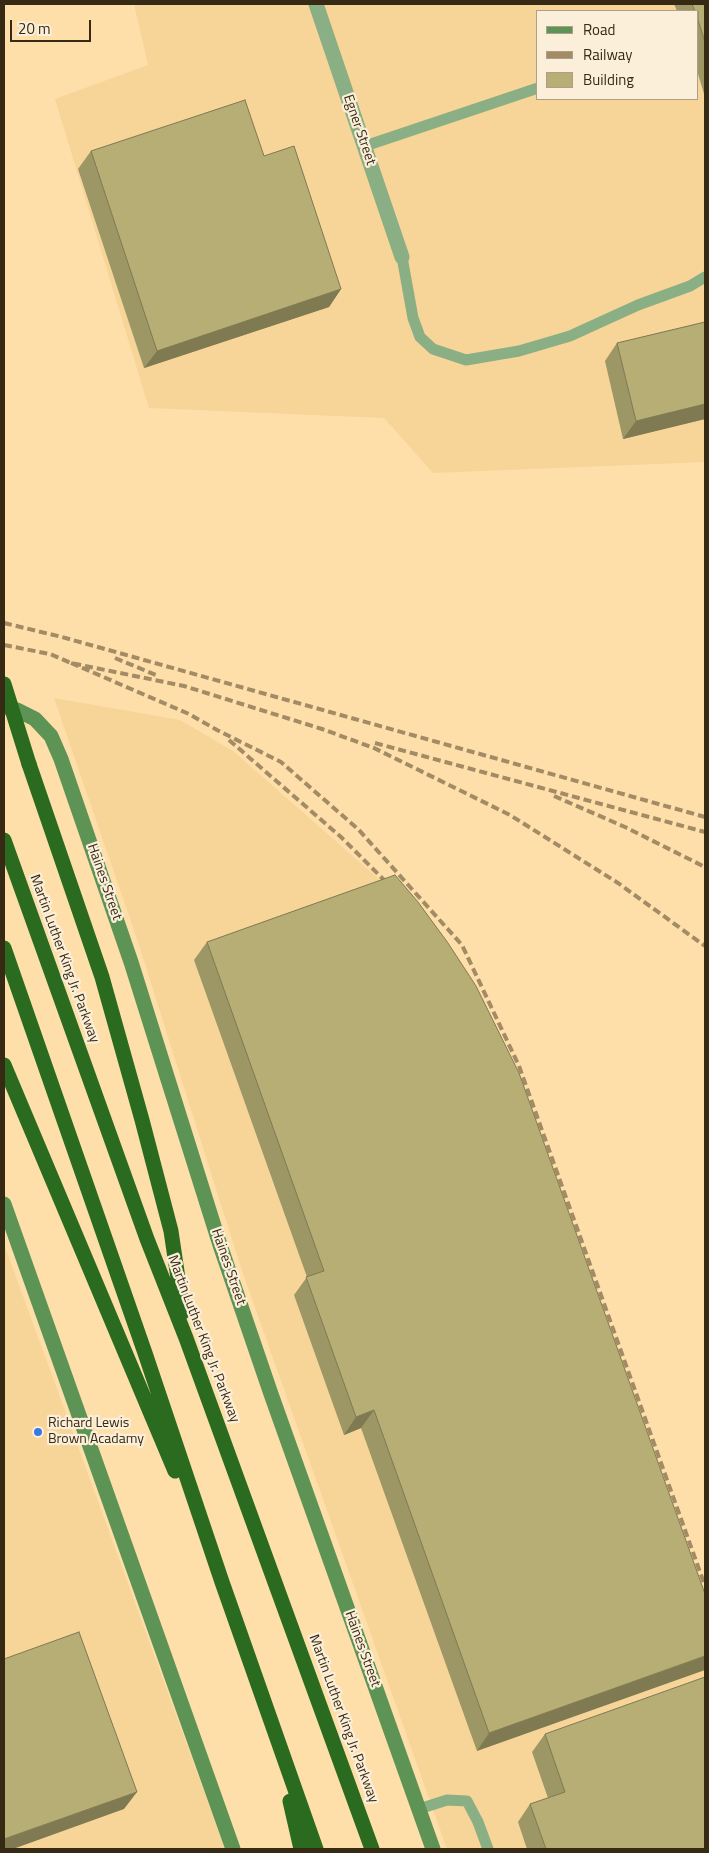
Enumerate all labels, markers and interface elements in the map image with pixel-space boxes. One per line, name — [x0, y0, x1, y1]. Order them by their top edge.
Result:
scale bar — [12, 10, 94, 42]
legend — [536, 10, 699, 100]
text: 20 m — [18, 17, 51, 40]
text: Road — [583, 18, 615, 41]
text: Railway — [583, 43, 633, 66]
text: Building — [583, 68, 634, 91]
street label: Egner Street — [339, 93, 379, 167]
street label: Haines Street — [83, 842, 125, 922]
street label: Martin Luther King Jr. Parkway — [26, 873, 102, 1045]
street label: Haines Street — [207, 1227, 249, 1307]
street label: Martin Luther King Jr. Parkway — [163, 1253, 243, 1425]
place label: Richard Lewis Brown Acadamy — [48, 1416, 144, 1448]
marker: Richard Lewis Brown Acadamy — [32, 1426, 44, 1438]
street label: Haines Street — [340, 1609, 384, 1689]
street label: Martin Luther King Jr. Parkway — [305, 1633, 381, 1805]

